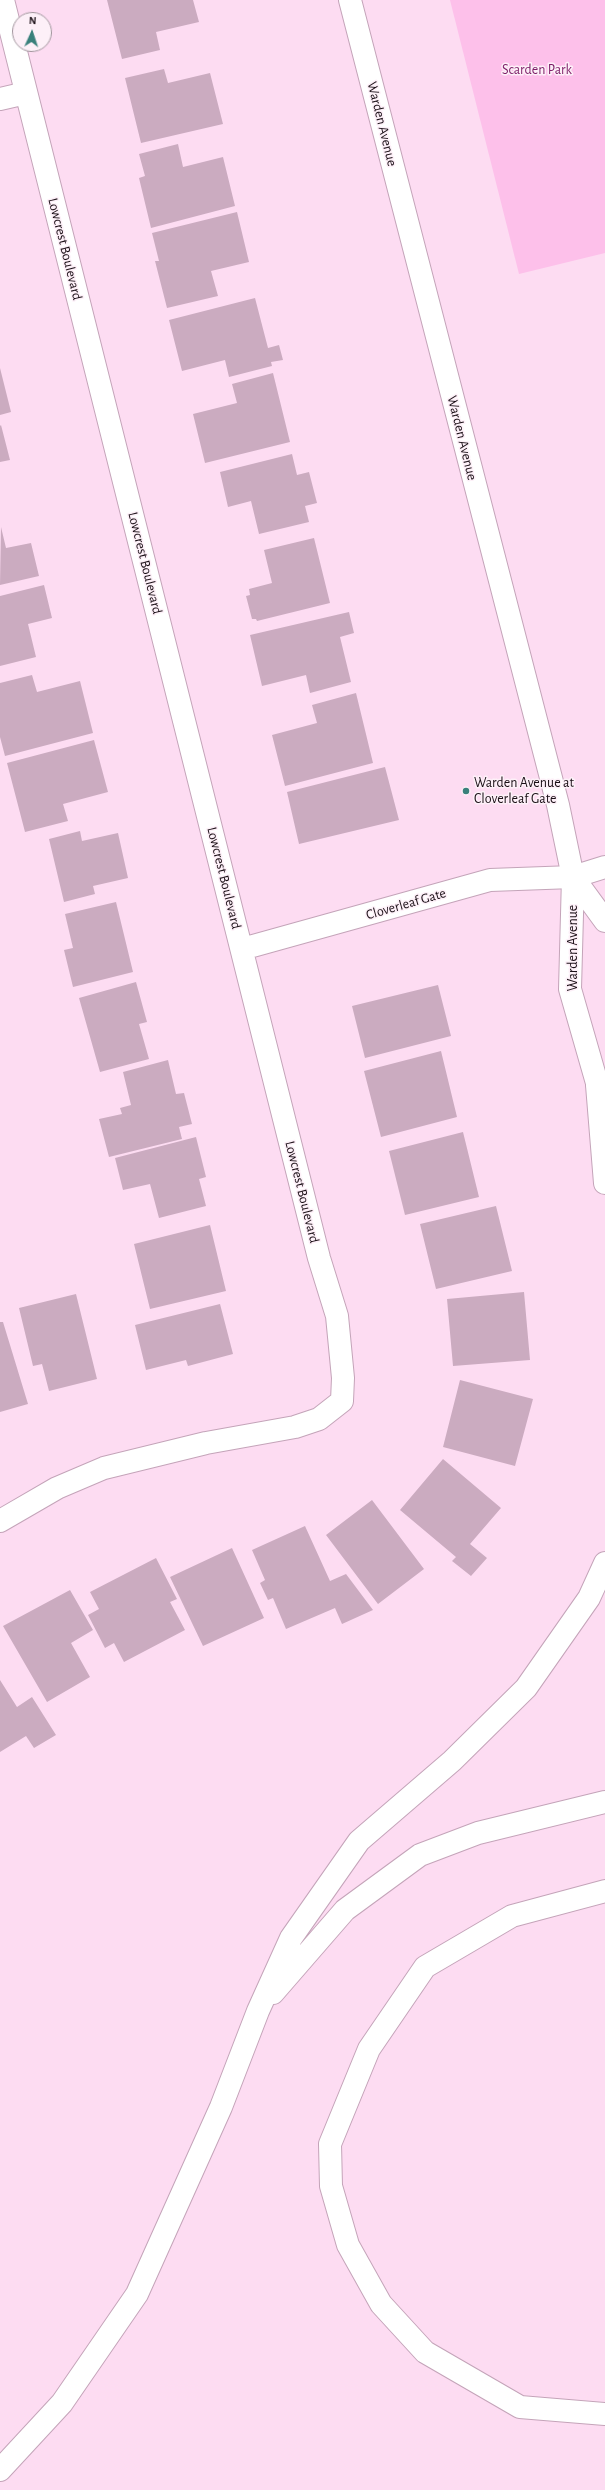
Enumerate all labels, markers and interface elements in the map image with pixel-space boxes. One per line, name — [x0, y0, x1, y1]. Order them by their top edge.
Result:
north arrow — [12, 12, 52, 52]
text: N — [28, 15, 37, 26]
park label: Scarden Park — [502, 62, 572, 78]
street label: Warden Avenue — [363, 80, 401, 168]
street label: Lowcrest Boulevard — [44, 196, 86, 302]
street label: Warden Avenue — [443, 394, 481, 482]
street label: Lowcrest Boulevard — [124, 510, 166, 616]
place label: Warden Avenue at Cloverleaf Gate — [474, 775, 574, 808]
marker: Warden Avenue at Cloverleaf Gate — [461, 786, 471, 796]
street label: Lowcrest Boulevard — [203, 825, 245, 931]
street label: Cloverleaf Gate — [364, 885, 448, 923]
street label: Warden Avenue — [565, 905, 581, 991]
street label: Lowcrest Boulevard — [281, 1139, 323, 1245]

